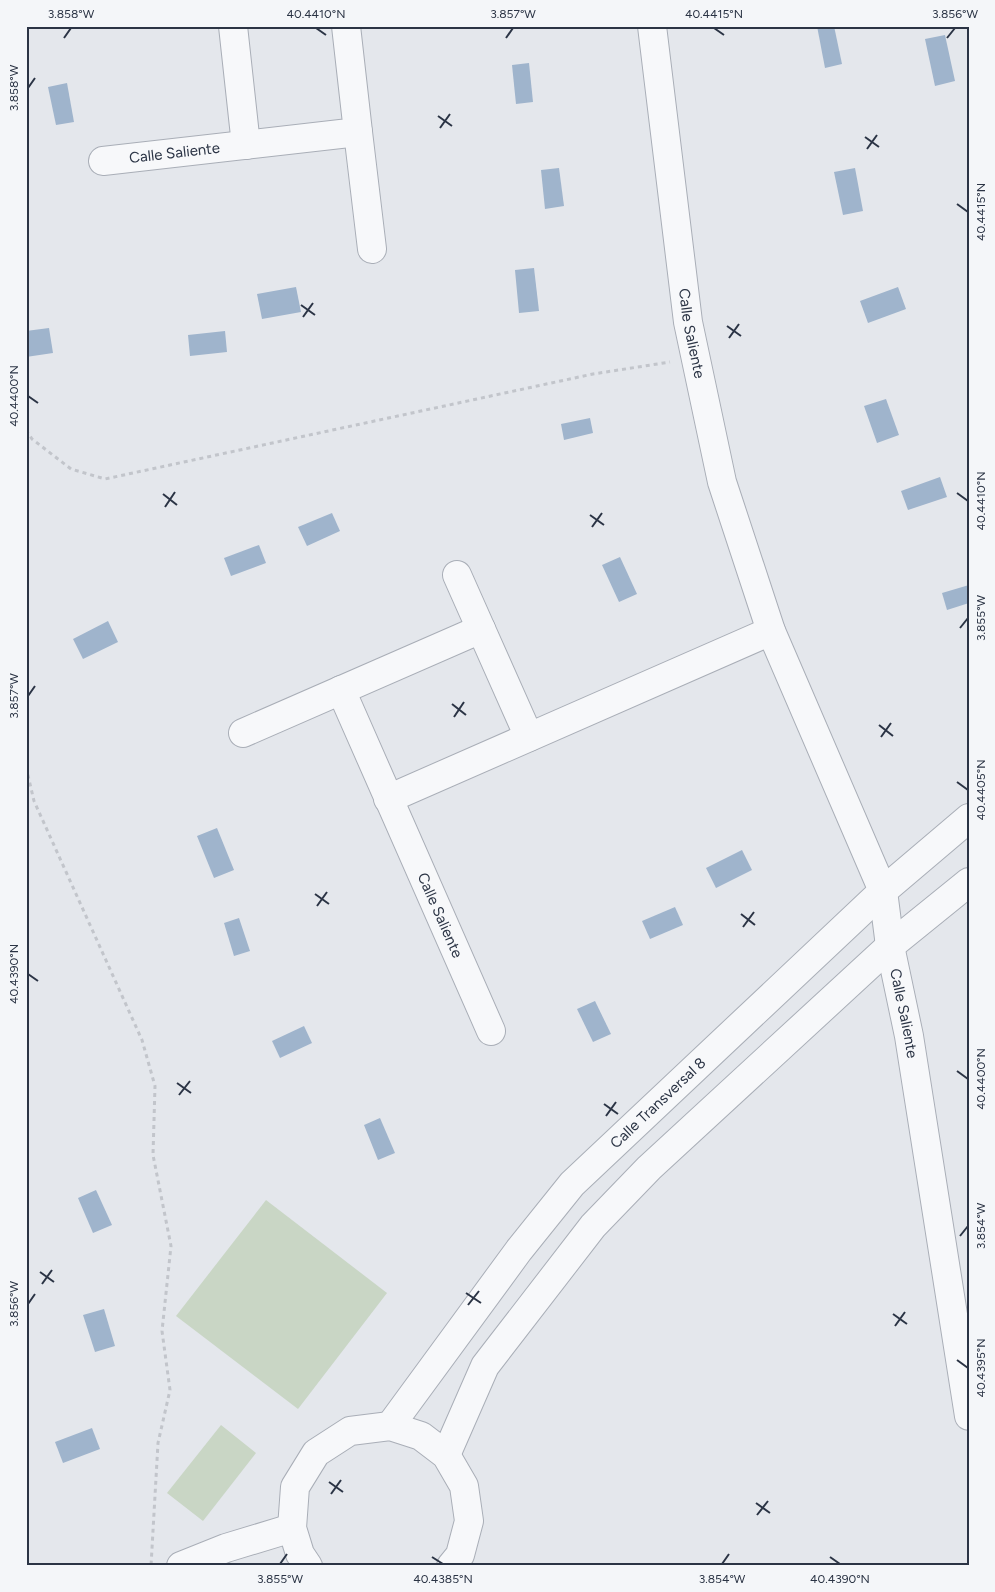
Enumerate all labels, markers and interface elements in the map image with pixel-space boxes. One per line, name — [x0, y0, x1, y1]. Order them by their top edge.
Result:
text: 3.858°W — [48, 7, 95, 21]
text: 40.4410°N — [287, 7, 345, 21]
text: 3.857°W — [490, 7, 536, 21]
text: 40.4415°N — [685, 7, 743, 21]
text: 3.856°W — [932, 7, 978, 21]
text: 3.858°W — [7, 64, 21, 111]
street label: Calle Saliente — [128, 139, 221, 167]
text: 40.4415°N — [974, 183, 988, 241]
street label: Calle Saliente — [675, 287, 709, 380]
text: 40.4400°N — [7, 365, 21, 427]
text: 40.4410°N — [974, 472, 988, 530]
text: 3.855°W — [974, 594, 988, 641]
text: 3.857°W — [7, 673, 21, 719]
text: 40.4405°N — [974, 760, 988, 820]
street label: Calle Saliente — [413, 870, 467, 961]
text: 40.4390°N — [7, 944, 21, 1004]
street label: Calle Saliente — [886, 967, 921, 1060]
text: 40.4400°N — [974, 1048, 988, 1110]
street label: Calle Transversal 8 — [606, 1054, 709, 1152]
text: 3.854°W — [974, 1202, 988, 1249]
text: 3.856°W — [7, 1281, 21, 1327]
text: 40.4395°N — [974, 1338, 988, 1398]
text: 3.855°W — [257, 1572, 304, 1586]
text: 40.4385°N — [413, 1572, 473, 1586]
text: 3.854°W — [699, 1572, 746, 1586]
text: 40.4390°N — [810, 1572, 870, 1586]

